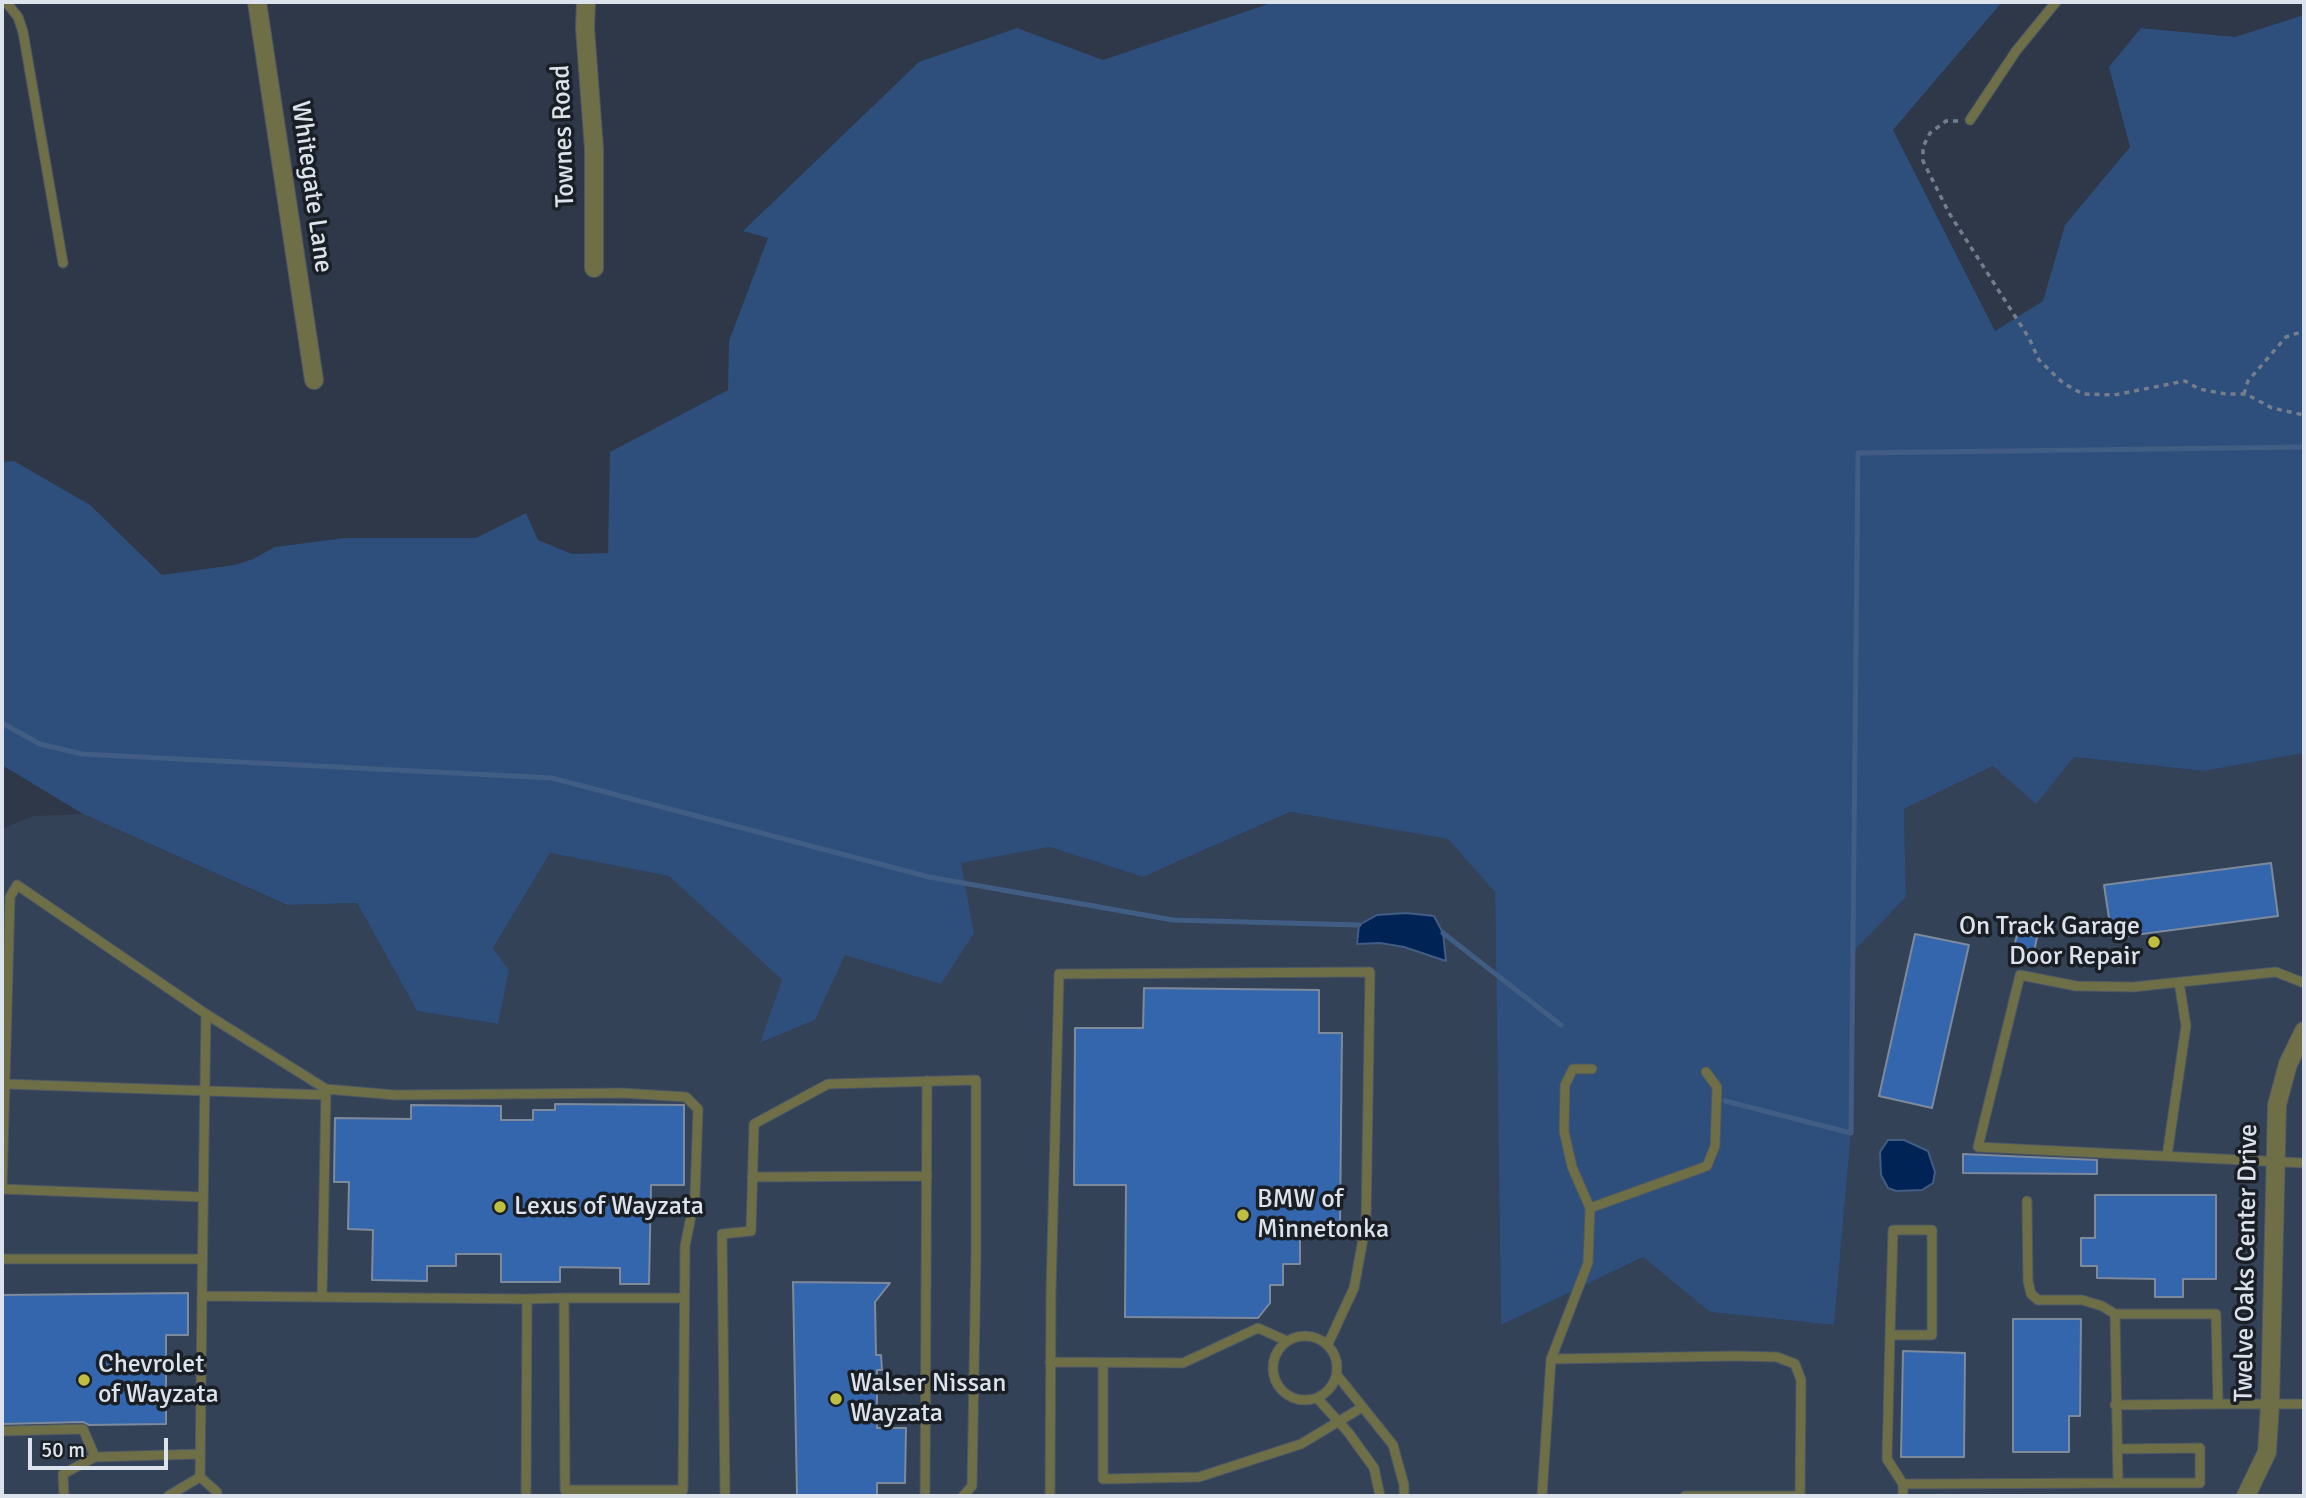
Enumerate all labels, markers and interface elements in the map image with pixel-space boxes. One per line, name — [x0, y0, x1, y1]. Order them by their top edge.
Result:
street label: Townes Road — [546, 64, 582, 208]
street label: Whitegate Lane — [284, 99, 338, 275]
place label: On Track Garage Door Repair — [1959, 911, 2140, 972]
marker: On Track Garage Door Repair — [2146, 934, 2162, 950]
street label: Twelve Oaks Center Drive — [2229, 1124, 2265, 1402]
place label: BMW of Minnetonka — [1257, 1184, 1389, 1246]
place label: Lexus of Wayzata — [514, 1191, 704, 1223]
marker: Lexus of Wayzata — [492, 1199, 508, 1215]
marker: BMW of Minnetonka — [1235, 1207, 1251, 1223]
place label: Chevrolet of Wayzata — [98, 1349, 219, 1410]
place label: Walser Nissan Wayzata — [850, 1368, 1006, 1430]
marker: Chevrolet of Wayzata — [76, 1372, 92, 1388]
marker: Walser Nissan Wayzata — [828, 1391, 844, 1407]
scale bar — [32, 1424, 172, 1468]
text: 50 m — [41, 1437, 85, 1463]

